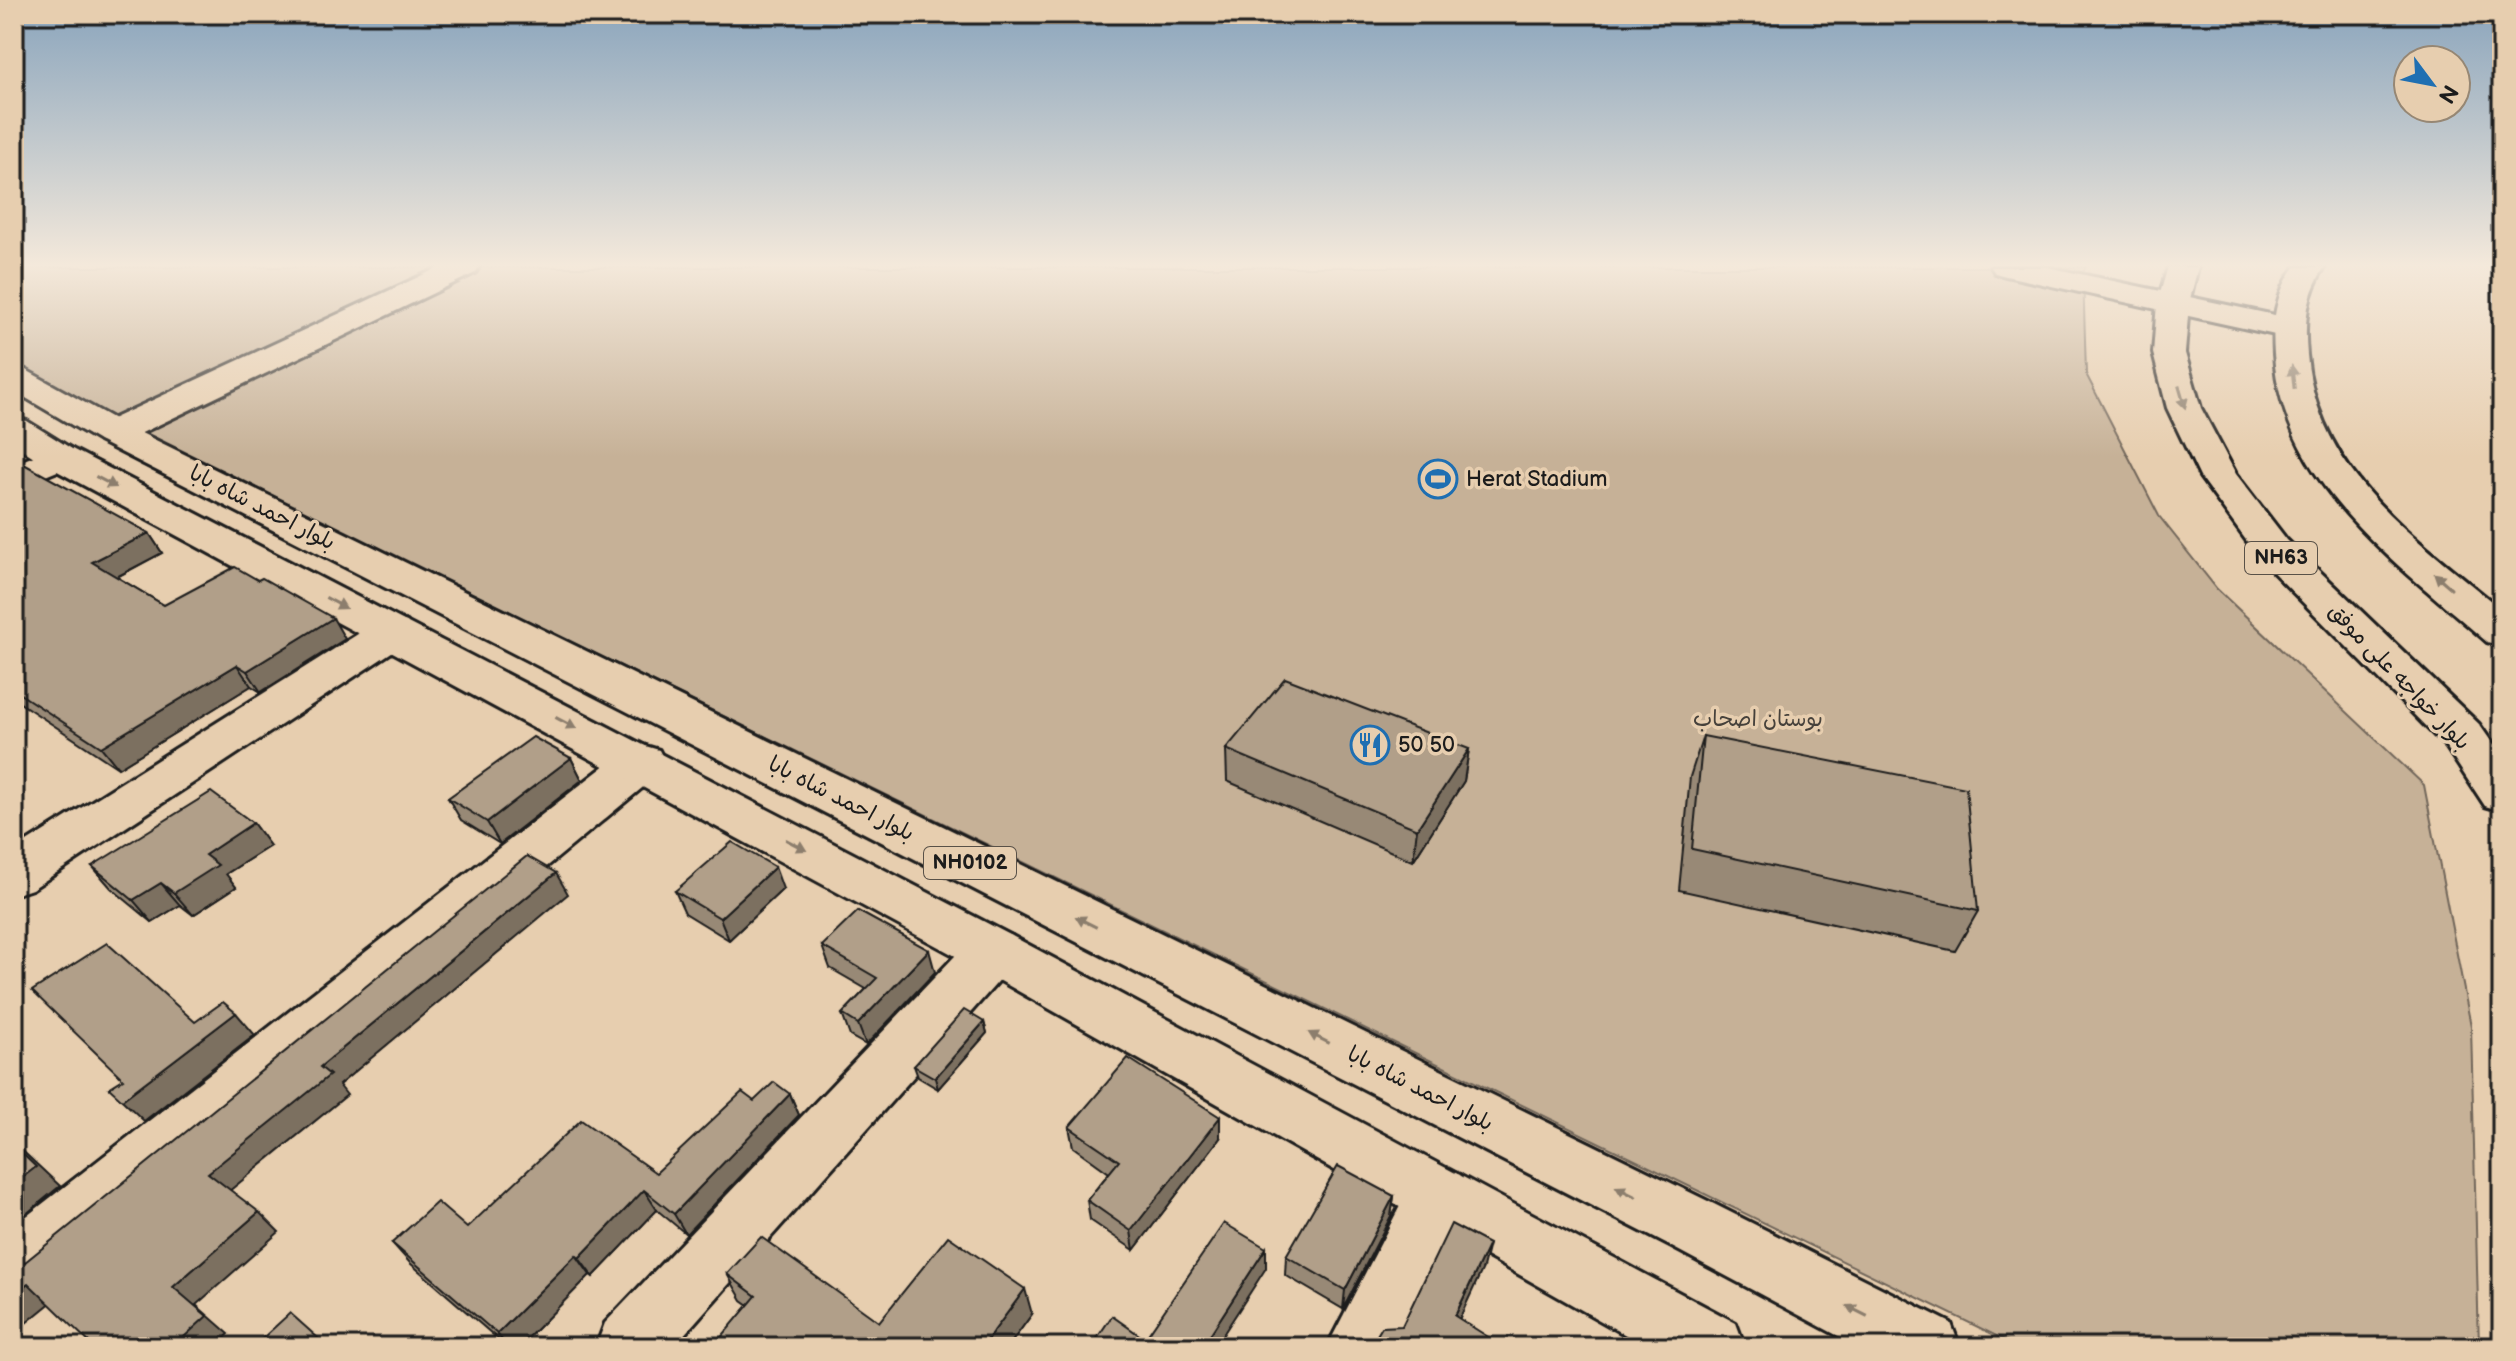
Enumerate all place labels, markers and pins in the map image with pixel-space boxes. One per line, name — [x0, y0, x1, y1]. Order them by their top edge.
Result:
sports icon: Herat Stadium — [1417, 458, 1459, 500]
place label: Herat Stadium — [1466, 466, 1607, 493]
restaurant icon: 50 50 — [1349, 724, 1391, 766]
place label: 50 50 — [1398, 732, 1455, 759]

